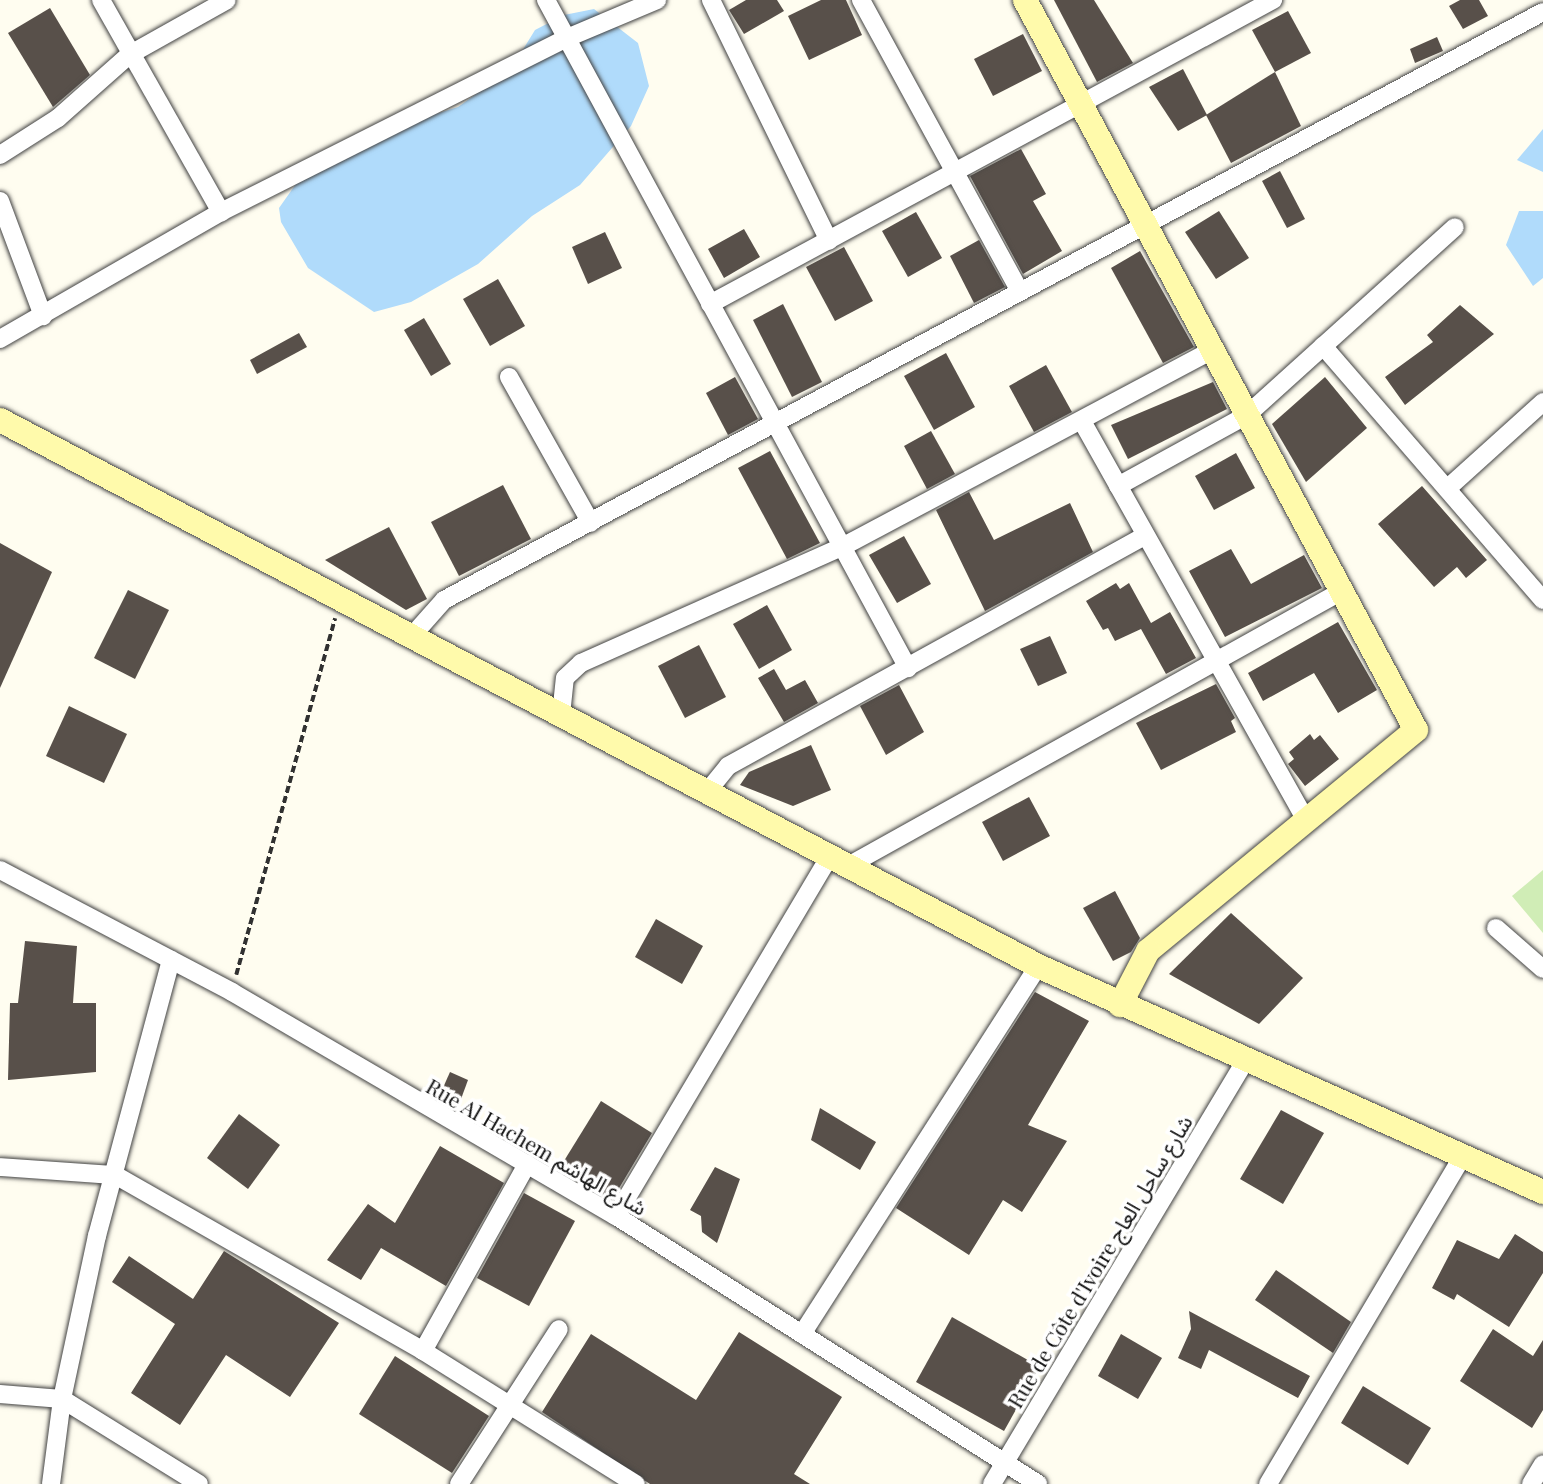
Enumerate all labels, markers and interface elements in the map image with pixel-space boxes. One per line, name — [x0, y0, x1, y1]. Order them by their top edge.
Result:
street label: Rue Al Hachem شارع الهاشم — [422, 1072, 652, 1220]
street label: Rue de Côte d'Ivoire شارع ساحل العاج — [1001, 1110, 1197, 1412]

